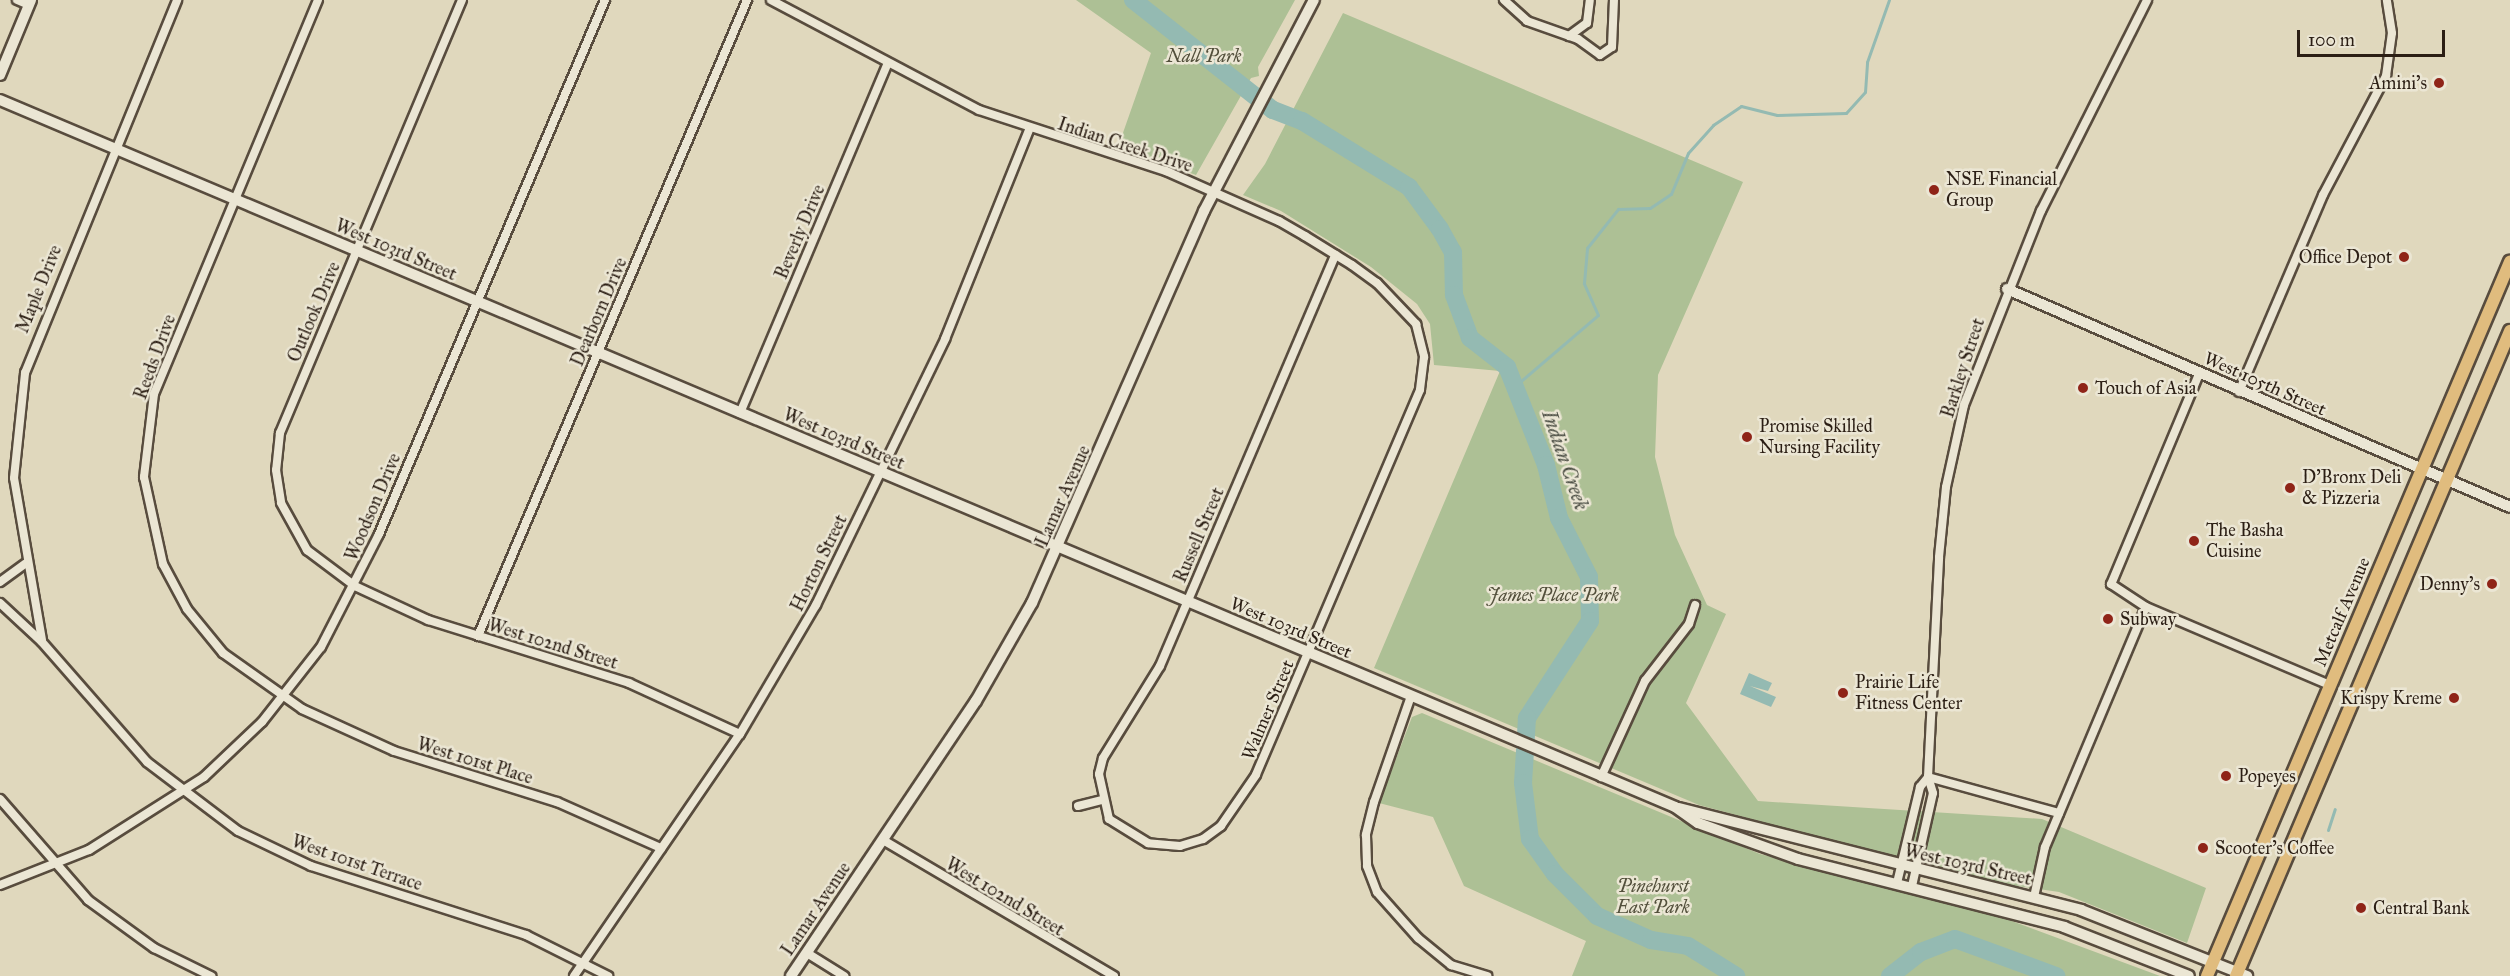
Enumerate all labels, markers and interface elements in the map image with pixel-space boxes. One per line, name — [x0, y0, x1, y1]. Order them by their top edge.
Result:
scale bar — [2300, 18, 2448, 56]
text: 100 m — [2308, 29, 2355, 51]
park label: Nall Park — [1166, 45, 1242, 67]
place label: Amini's — [2369, 72, 2427, 94]
marker: Amini's — [2432, 76, 2446, 90]
street label: Indian Creek Drive — [1055, 113, 1195, 177]
place label: NSE Financial Group — [1946, 169, 2057, 212]
street label: Beverly Drive — [770, 182, 830, 282]
marker: NSE Financial Group — [1927, 183, 1941, 197]
street label: West 103rd Street — [332, 215, 460, 285]
street label: Maple Drive — [12, 242, 66, 336]
place label: Office Depot — [2299, 246, 2392, 268]
marker: Office Depot — [2397, 250, 2411, 264]
street label: Dearborn Drive — [566, 254, 632, 370]
street label: Outlook Drive — [283, 259, 345, 365]
street label: Reeds Drive — [130, 312, 180, 402]
street label: Barkley Street — [1937, 315, 1989, 421]
street label: West 105th Street — [2201, 347, 2329, 421]
place label: Touch of Asia — [2095, 377, 2196, 399]
marker: Touch of Asia — [2076, 381, 2090, 395]
street label: West 103rd Street — [780, 404, 908, 474]
water label: Indian Creek — [1537, 407, 1593, 513]
place label: Promise Skilled Nursing Facility — [1759, 416, 1880, 458]
marker: Promise Skilled Nursing Facility — [1740, 430, 1754, 444]
street label: Lamar Avenue — [1031, 442, 1095, 550]
street label: Woodson Drive — [341, 450, 405, 564]
place label: D'Bronx Deli & Pizzeria — [2302, 467, 2402, 510]
marker: D'Bronx Deli & Pizzeria — [2283, 481, 2297, 495]
street label: Russell Street — [1169, 484, 1229, 586]
street label: Horton Street — [786, 511, 852, 615]
place label: The Basha Cuisine — [2206, 520, 2283, 562]
marker: The Basha Cuisine — [2187, 534, 2201, 548]
street label: Metcalf Avenue — [2309, 554, 2375, 670]
place label: Denny's — [2419, 573, 2480, 595]
marker: Denny's — [2485, 577, 2499, 591]
park label: James Place Park — [1487, 584, 1619, 606]
street label: West 103rd Street — [1227, 593, 1355, 663]
place label: Subway — [2120, 608, 2176, 630]
marker: Subway — [2101, 612, 2115, 626]
street label: West 102nd Street — [486, 614, 620, 674]
street label: Walmer Street — [1237, 657, 1299, 763]
place label: Prairie Life Fitness Center — [1855, 672, 1962, 714]
marker: Prairie Life Fitness Center — [1836, 686, 1850, 700]
place label: Krispy Kreme — [2340, 687, 2442, 709]
marker: Krispy Kreme — [2447, 691, 2461, 705]
street label: West 101st Place — [415, 733, 535, 789]
place label: Popeyes — [2238, 765, 2296, 787]
marker: Popeyes — [2219, 769, 2233, 783]
street label: West 101st Terrace — [289, 831, 425, 895]
place label: Scooter's Coffee — [2215, 837, 2334, 859]
street label: West 103rd Street — [1902, 840, 2034, 890]
marker: Scooter's Coffee — [2196, 841, 2210, 855]
street label: West 102nd Street — [942, 853, 1068, 941]
street label: Lamar Avenue — [777, 858, 855, 960]
park label: Pinehurst East Park — [1616, 876, 1690, 918]
place label: Central Bank — [2373, 897, 2469, 919]
marker: Central Bank — [2354, 901, 2368, 915]

